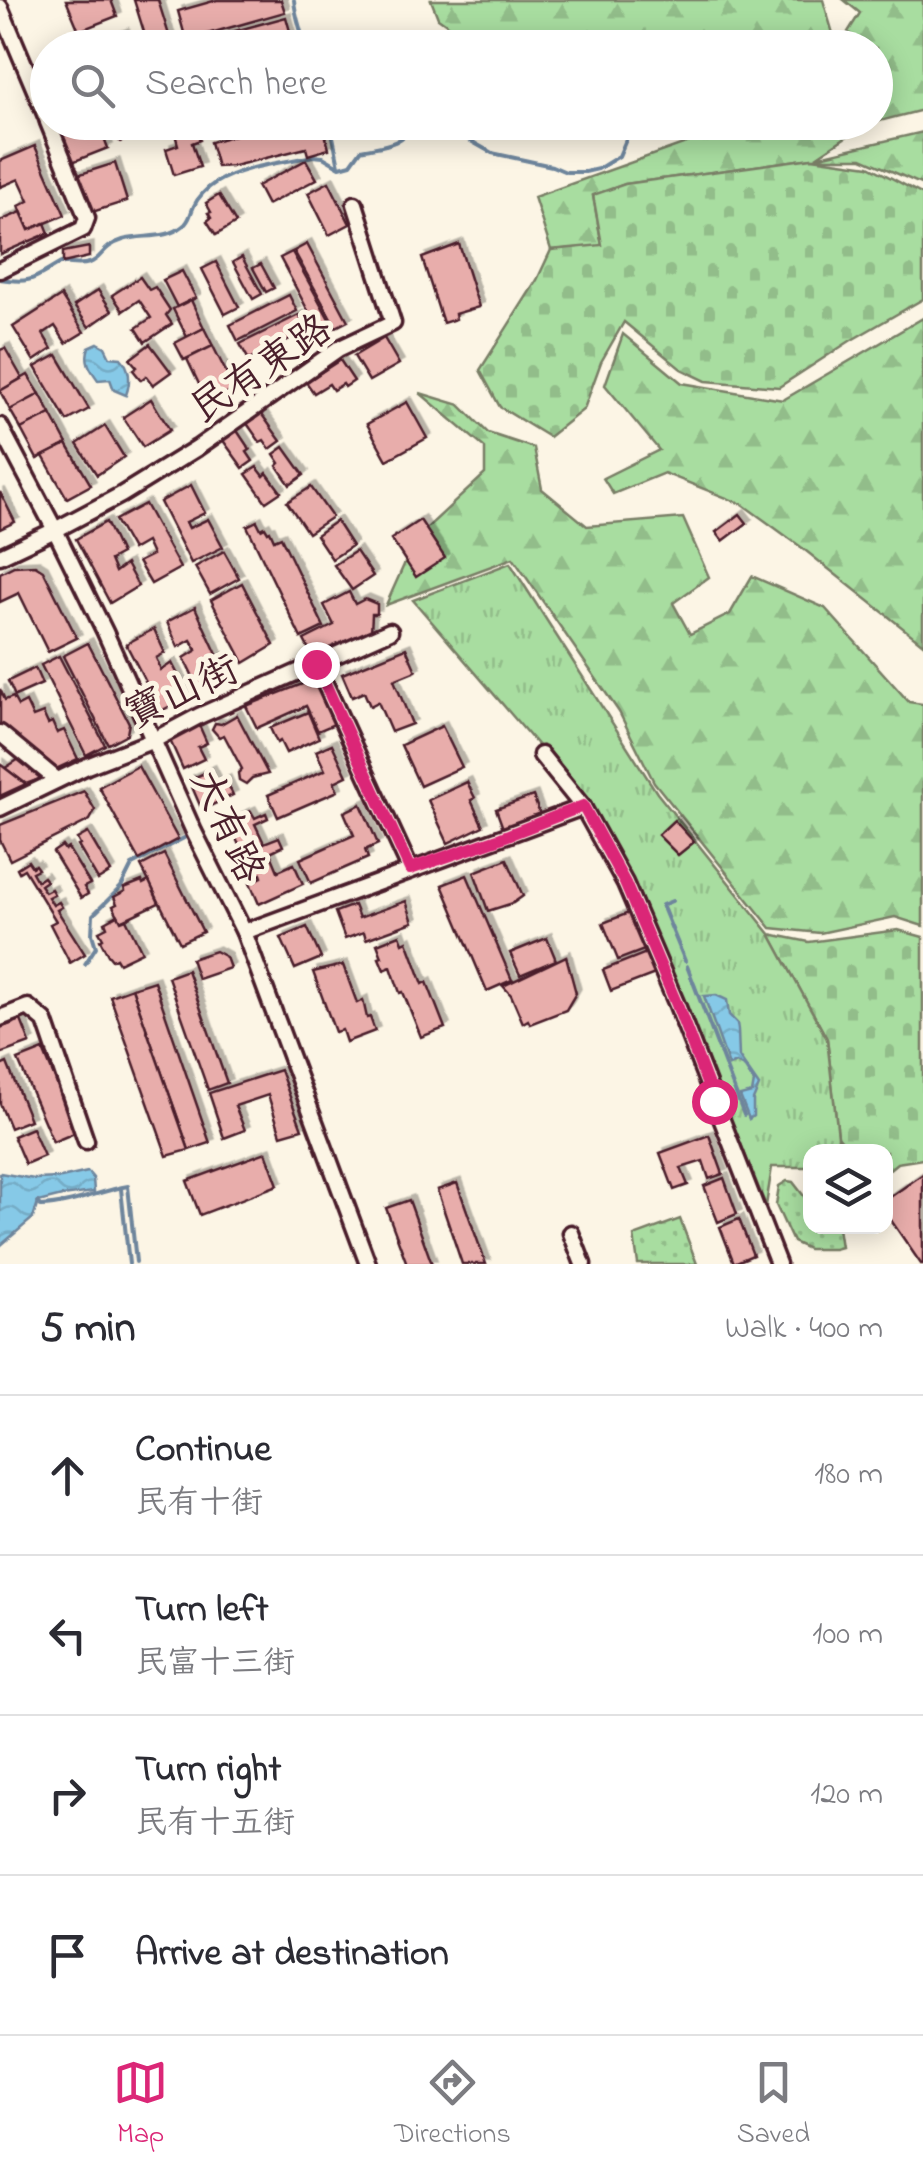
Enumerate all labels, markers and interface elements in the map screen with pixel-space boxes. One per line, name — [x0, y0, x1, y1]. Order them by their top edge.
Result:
search box — [30, 30, 893, 140]
text: Search here — [145, 57, 327, 113]
icon: search — [65, 58, 120, 113]
street label: 民有東路 — [180, 302, 345, 440]
street label: 寶山街 — [116, 642, 250, 746]
route end — [294, 642, 340, 688]
street label: 大有路 — [173, 760, 277, 894]
route start — [692, 1079, 738, 1125]
map controls — [803, 1144, 893, 1234]
button: layers — [803, 1144, 893, 1234]
text: 5 min — [40, 1299, 135, 1360]
text: Walk · 400 m — [725, 1306, 883, 1353]
text: Continue — [135, 1423, 271, 1479]
icon: ahead — [40, 1448, 95, 1503]
text: 180 m — [814, 1452, 883, 1499]
text: 民有十街 — [135, 1481, 263, 1528]
text: Turn left — [135, 1583, 268, 1639]
icon: left — [40, 1608, 95, 1663]
text: 100 m — [812, 1612, 883, 1659]
text: 民富十三街 — [135, 1641, 295, 1688]
text: Turn right — [135, 1743, 281, 1799]
icon: right — [40, 1768, 95, 1823]
text: 120 m — [810, 1772, 883, 1819]
text: 民有十五街 — [135, 1801, 295, 1848]
text: Arrive at destination — [135, 1927, 449, 1983]
icon: arrive — [40, 1928, 95, 1983]
tab: Map — [113, 2055, 168, 2156]
tab: Directions — [394, 2055, 511, 2156]
tab: Saved — [737, 2055, 810, 2156]

